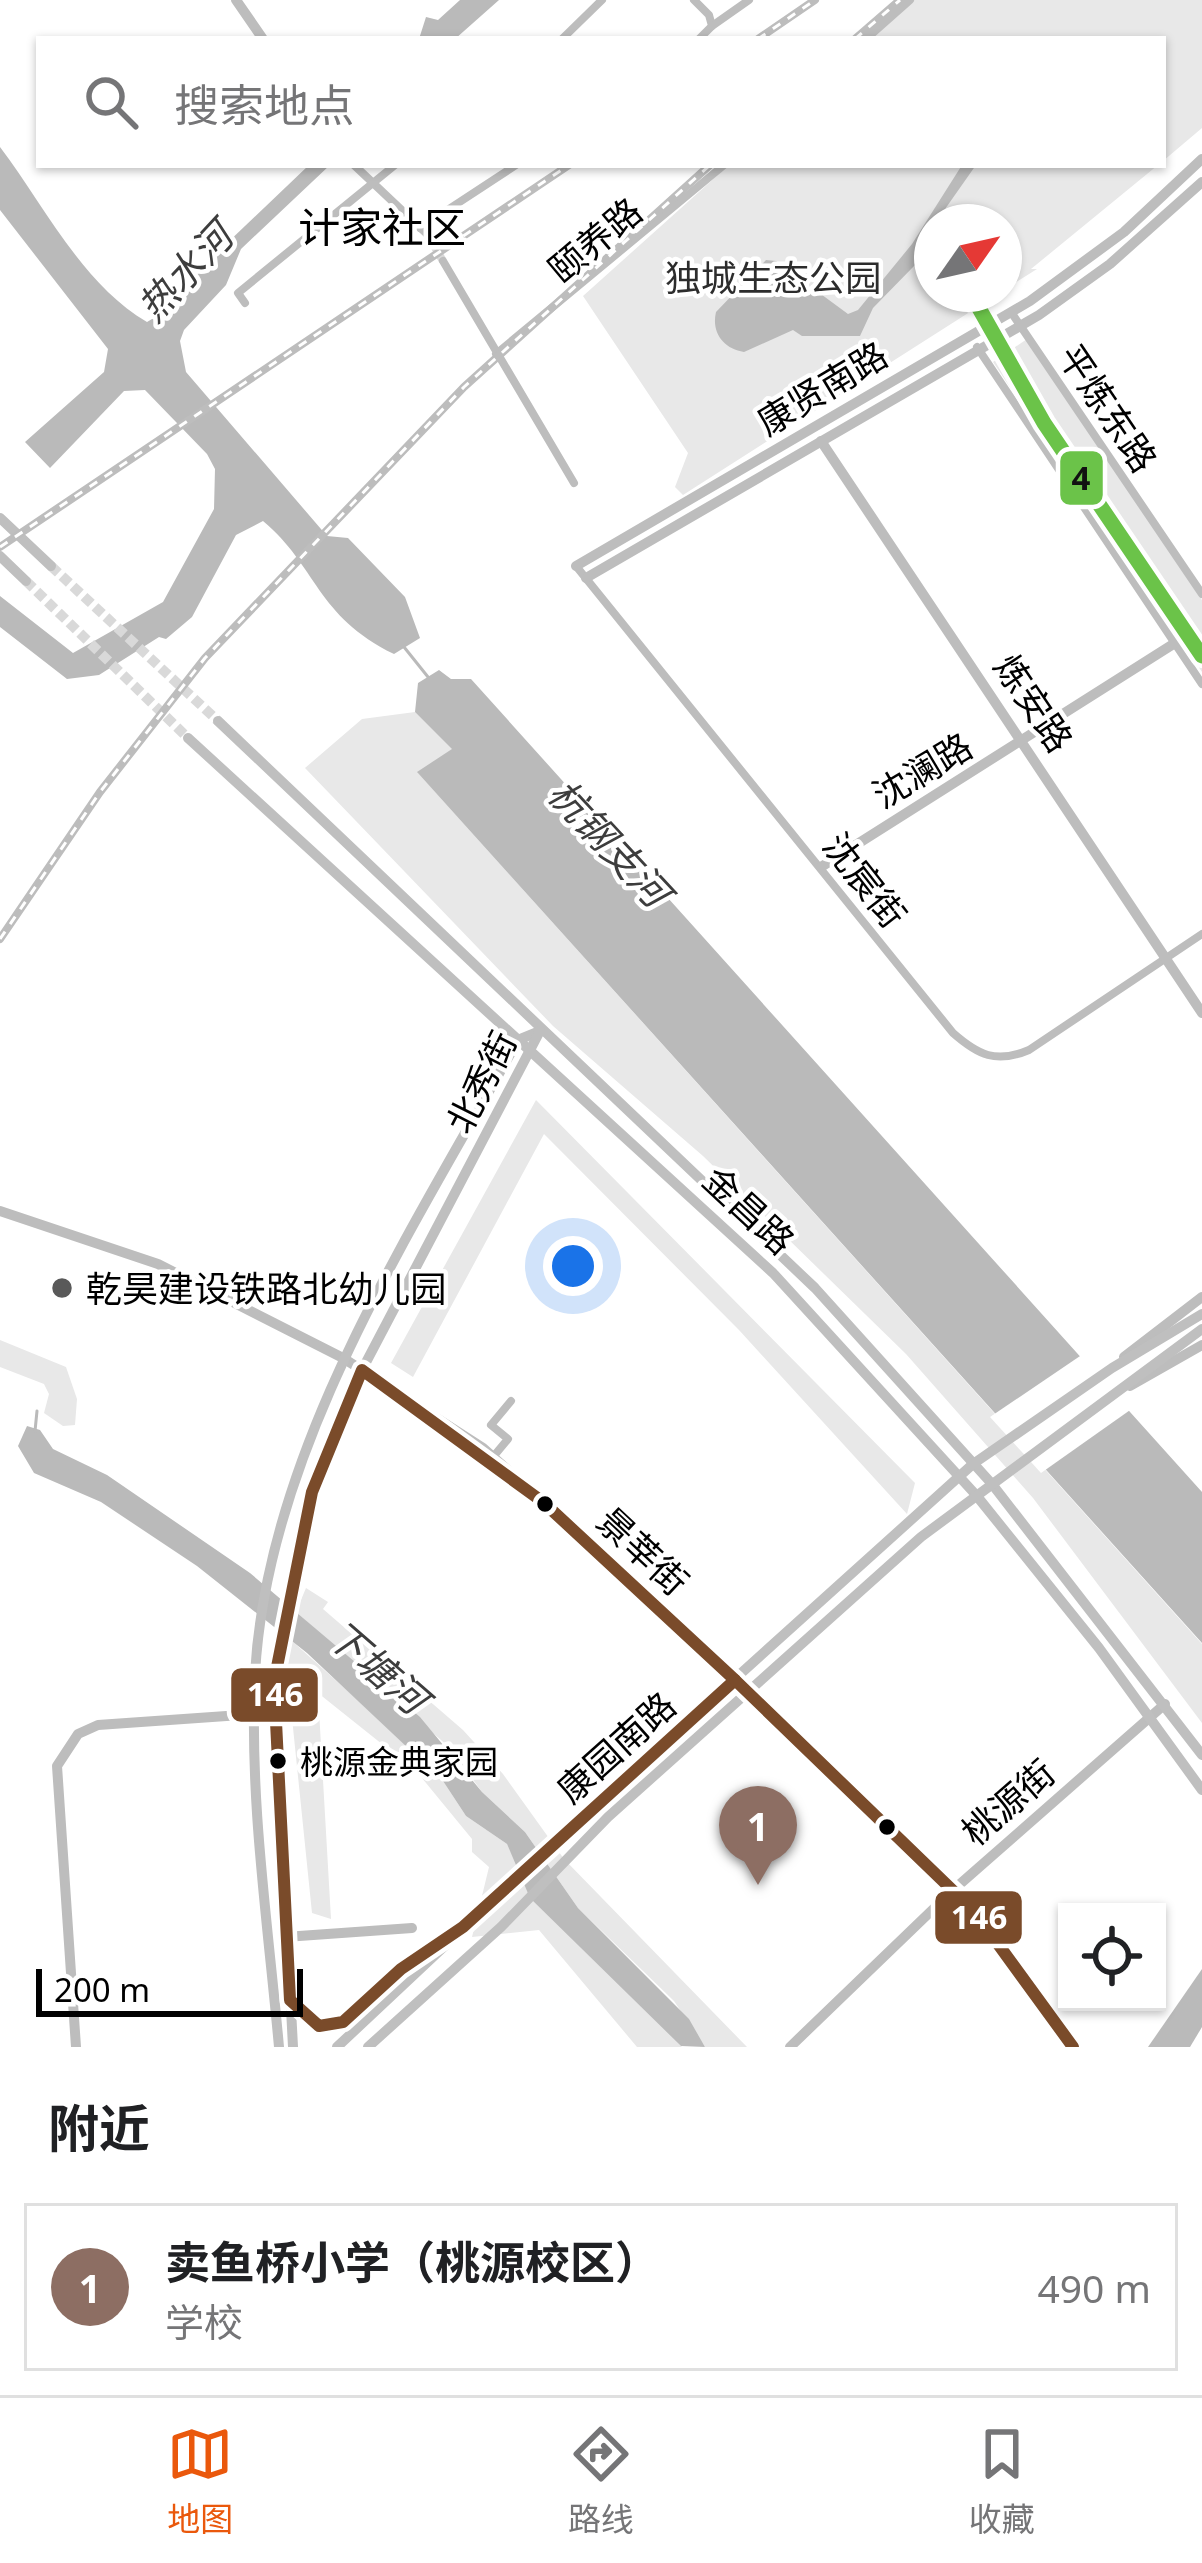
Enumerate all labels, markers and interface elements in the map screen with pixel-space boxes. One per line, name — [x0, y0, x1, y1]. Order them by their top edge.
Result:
search box — [36, 36, 1166, 168]
icon: search — [78, 69, 144, 135]
text: 搜索地点 — [174, 74, 354, 135]
street label: 颐养路 — [538, 187, 652, 293]
district label: 计家社区 — [298, 198, 466, 255]
north arrow — [914, 204, 1022, 312]
water label: 热水河 — [125, 205, 248, 332]
park label: 独城生态公园 — [665, 253, 881, 302]
street label: 康贤南路 — [748, 330, 896, 446]
street label: 平炼东路 — [1047, 335, 1169, 481]
line badge: 4 — [1058, 449, 1105, 507]
text: 4 — [1072, 455, 1091, 500]
street label: 炼安路 — [983, 645, 1085, 761]
street label: 沈澜路 — [863, 721, 981, 819]
water label: 杭钢支河 — [537, 767, 687, 922]
street label: 沈宸街 — [812, 822, 918, 938]
street label: 北秀街 — [435, 1023, 527, 1141]
street label: 金昌路 — [693, 1155, 805, 1265]
your location — [543, 1236, 603, 1296]
place label: 乾昊建设铁路北幼儿园 — [86, 1264, 446, 1313]
marker: 乾昊建设铁路北幼儿园 — [49, 1275, 75, 1301]
unlabelled marker — [534, 1493, 556, 1515]
street label: 景莘街 — [587, 1496, 699, 1606]
water label: 下塘河 — [316, 1608, 445, 1729]
line badge: 146 — [229, 1666, 320, 1724]
text: 146 — [247, 1671, 303, 1716]
street label: 康园南路 — [546, 1681, 686, 1813]
place label: 桃源金典家园 — [300, 1739, 498, 1784]
street label: 桃源街 — [951, 1748, 1065, 1856]
marker: 桃源金典家园 — [267, 1750, 289, 1772]
pin: 1 — [719, 1786, 797, 1885]
unlabelled marker — [876, 1816, 898, 1838]
line badge: 146 — [933, 1889, 1024, 1946]
text: 146 — [951, 1894, 1007, 1939]
map controls — [1058, 1903, 1166, 2011]
button: locate — [1058, 1903, 1166, 2011]
scale bar — [36, 1963, 303, 2016]
text: 200 m — [54, 1967, 150, 2012]
text: 附近 — [48, 2092, 150, 2162]
text: 卖鱼桥小学（桃源校区） — [165, 2231, 660, 2292]
text: 1 — [79, 2261, 101, 2314]
text: 490 m — [1037, 2261, 1151, 2314]
text: 学校 — [165, 2295, 243, 2348]
tab: 地图 — [167, 2421, 233, 2541]
tab: 路线 — [568, 2421, 634, 2541]
tab: 收藏 — [969, 2421, 1035, 2541]

